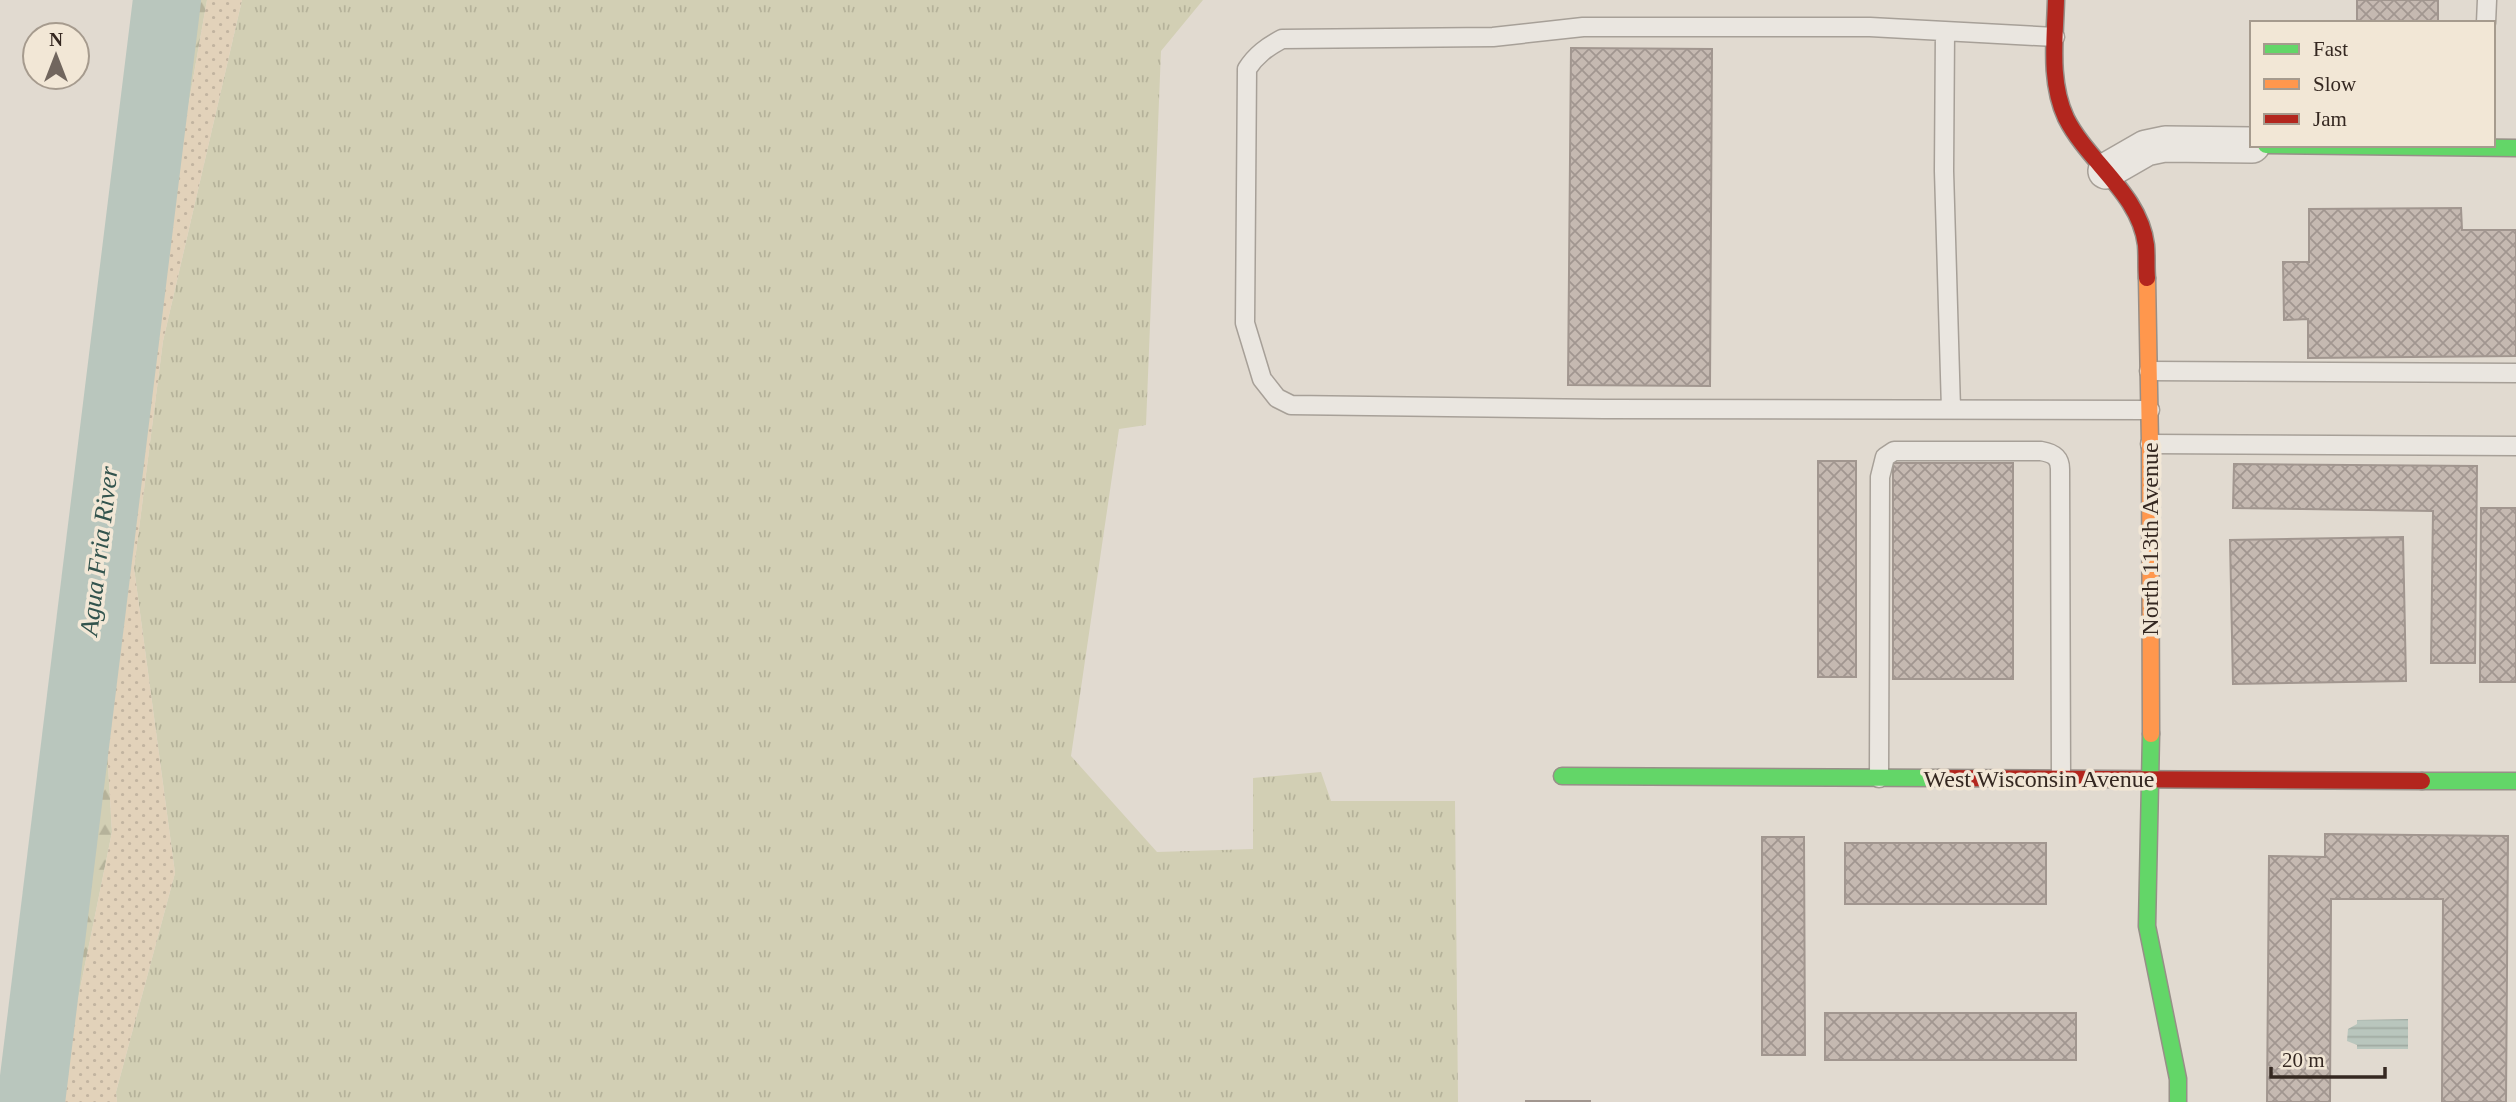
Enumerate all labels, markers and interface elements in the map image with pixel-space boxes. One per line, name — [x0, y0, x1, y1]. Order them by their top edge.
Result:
north arrow — [21, 21, 91, 91]
legend — [2250, 21, 2495, 147]
text: N — [49, 29, 63, 50]
text: Fast — [2313, 37, 2348, 61]
text: Slow — [2313, 72, 2357, 96]
text: Jam — [2313, 107, 2347, 131]
street label: North 113th Avenue — [2137, 442, 2163, 636]
water label: Agua Fria River — [74, 464, 124, 639]
street label: West Wisconsin Avenue — [1924, 766, 2154, 792]
scale bar — [2271, 1036, 2385, 1080]
text: 20 m — [2282, 1048, 2325, 1072]

